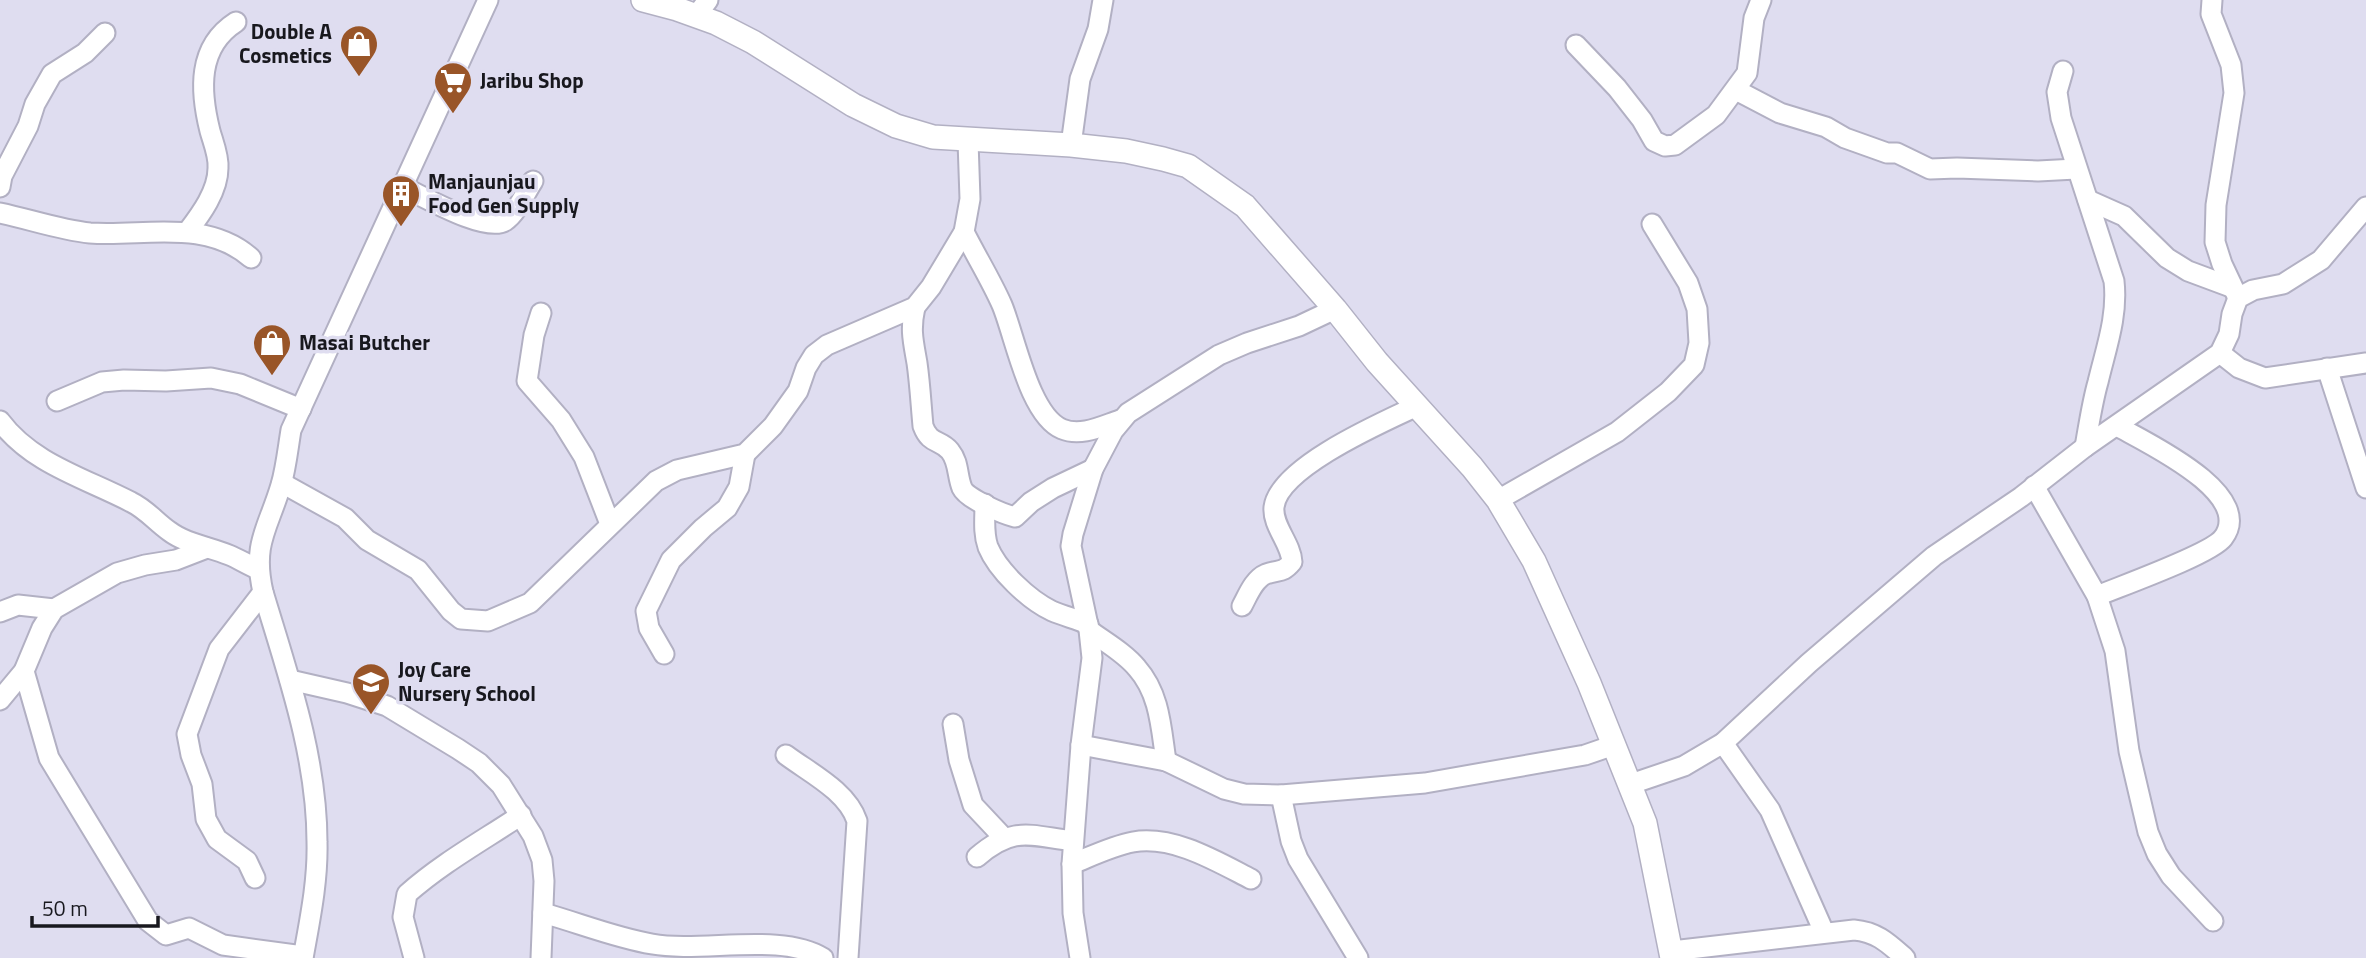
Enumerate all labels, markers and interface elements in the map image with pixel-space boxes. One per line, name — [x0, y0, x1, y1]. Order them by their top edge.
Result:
place label: Double A Cosmetics — [239, 15, 332, 71]
shop icon: Double A Cosmetics — [338, 23, 380, 78]
supermarket icon: Jaribu Shop — [432, 60, 474, 115]
place label: Jaribu Shop — [480, 64, 584, 96]
place label: Manjaunjau Food Gen Supply — [428, 165, 580, 221]
building icon: Manjaunjau Food Gen Supply — [380, 173, 422, 228]
shop icon: Masai Butcher — [251, 322, 293, 377]
place label: Masai Butcher — [299, 326, 430, 358]
place label: Joy Care Nursery School — [398, 653, 536, 709]
school or university icon: Joy Care Nursery School — [350, 661, 392, 716]
scale bar — [32, 884, 158, 928]
text: 50 m — [42, 892, 88, 924]

